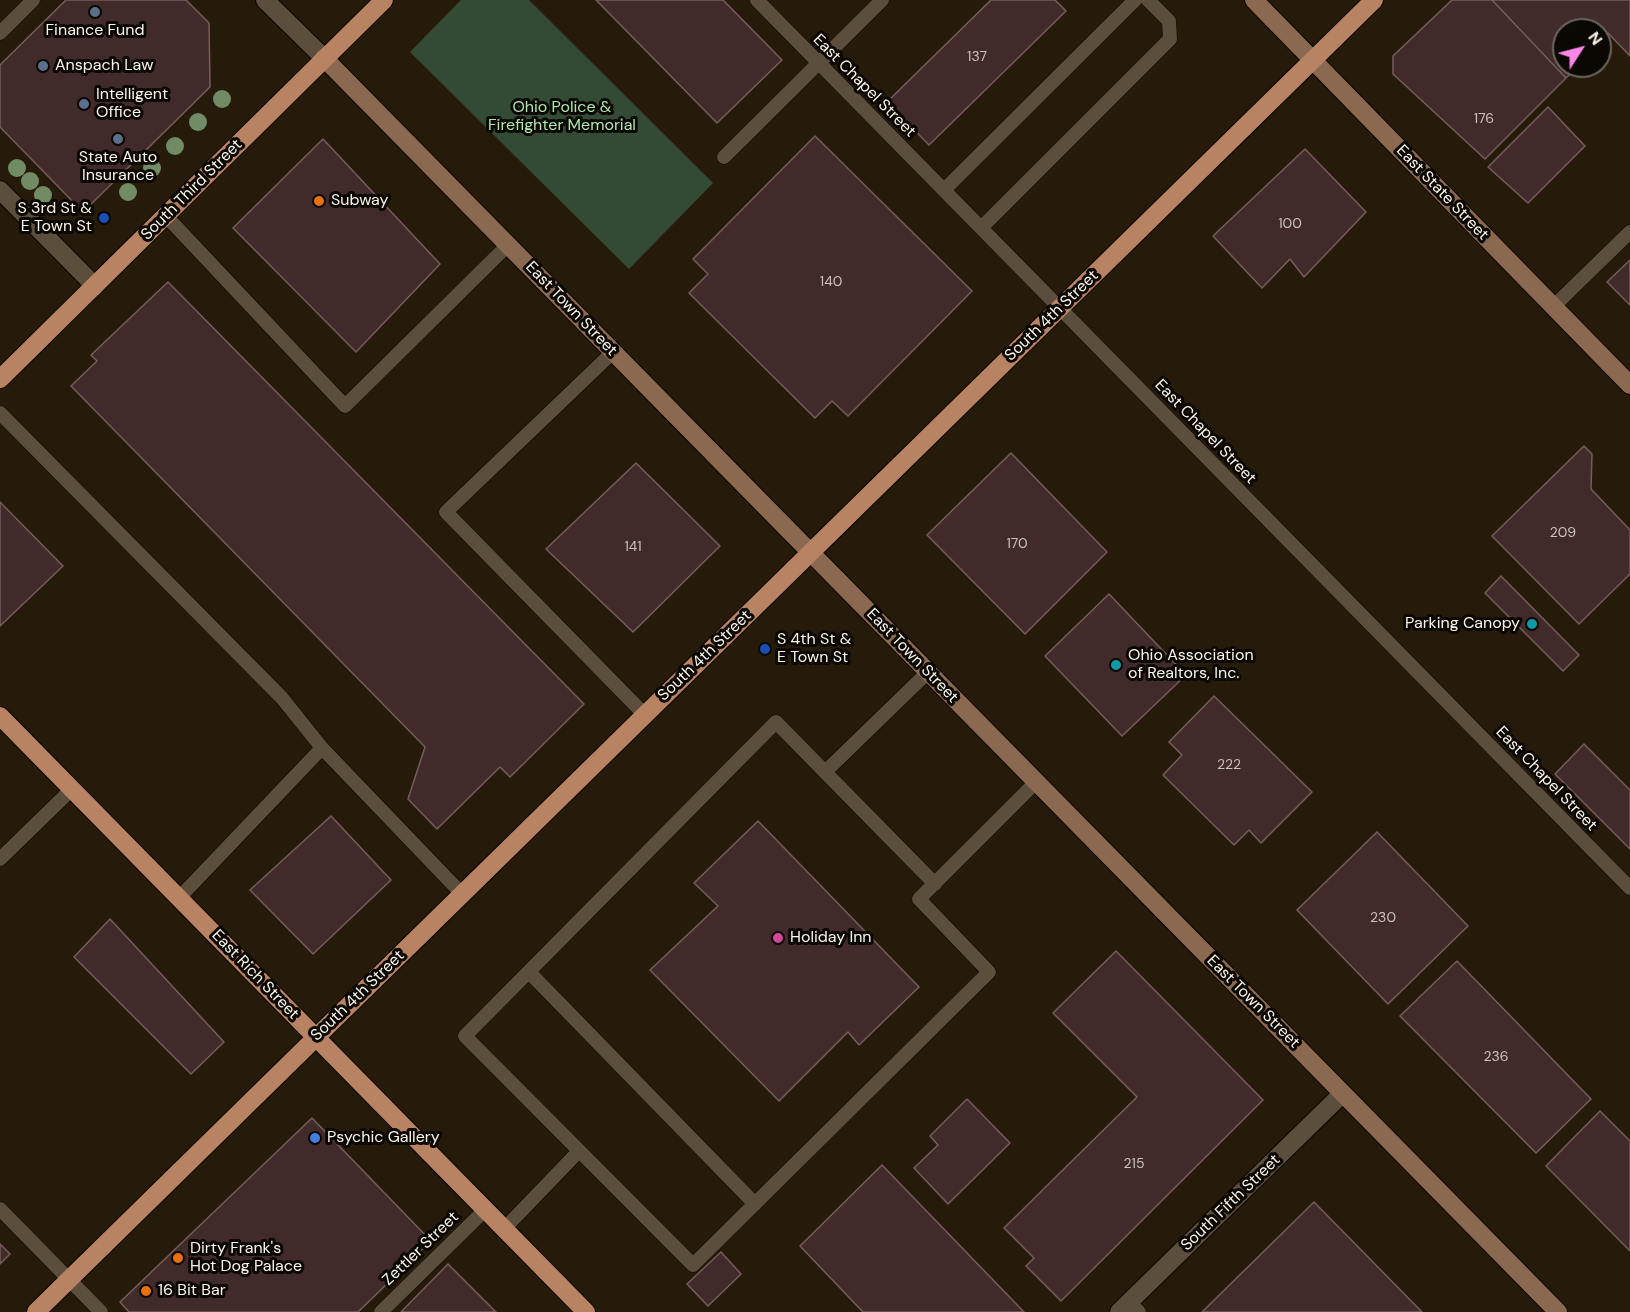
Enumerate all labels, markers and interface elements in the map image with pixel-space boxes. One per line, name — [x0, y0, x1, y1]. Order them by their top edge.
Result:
marker: Finance Fund — [88, 5, 102, 19]
north arrow — [1552, 18, 1612, 78]
place label: Finance Fund — [46, 21, 144, 41]
text: N — [1583, 27, 1607, 49]
street label: East Chapel Street — [809, 31, 919, 141]
house number: 137 — [967, 49, 987, 65]
place label: Anspach Law — [55, 56, 153, 76]
marker: Anspach Law — [36, 59, 50, 73]
place label: Intelligent Office — [96, 85, 168, 123]
marker: Intelligent Office — [77, 97, 91, 111]
park label: Ohio Police & Firefighter Memorial — [488, 98, 636, 136]
house number: 176 — [1474, 111, 1494, 127]
marker: State Auto Insurance — [111, 132, 125, 146]
street label: South Third Street — [138, 136, 246, 244]
street label: East State Street — [1392, 141, 1492, 245]
place label: State Auto Insurance — [79, 148, 157, 186]
place label: Subway — [331, 191, 388, 211]
marker: Subway — [312, 194, 326, 208]
place label: S 3rd St & E Town St — [18, 199, 92, 237]
marker: S 3rd St & E Town St — [97, 211, 111, 225]
house number: 100 — [1278, 216, 1302, 232]
street label: East Town Street — [521, 258, 621, 360]
street label: South 4th Street — [1001, 267, 1103, 365]
house number: 140 — [820, 274, 842, 290]
street label: East Chapel Street — [1150, 376, 1260, 488]
house number: 209 — [1550, 525, 1576, 541]
house number: 170 — [1006, 536, 1028, 552]
house number: 141 — [624, 539, 642, 555]
street label: East Town Street — [862, 605, 962, 707]
street label: South 4th Street — [654, 607, 756, 705]
place label: Parking Canopy — [1405, 614, 1520, 634]
marker: Parking Canopy — [1525, 617, 1539, 631]
place label: S 4th St & E Town St — [777, 630, 852, 668]
marker: S 4th St & E Town St — [758, 642, 772, 656]
place label: Ohio Association of Realtors, Inc. — [1128, 646, 1254, 684]
marker: Ohio Association of Realtors, Inc. — [1109, 658, 1123, 672]
street label: East Chapel Street — [1491, 723, 1601, 835]
house number: 222 — [1217, 757, 1241, 773]
house number: 230 — [1370, 910, 1396, 926]
street label: East Rich Street — [207, 926, 303, 1024]
place label: Holiday Inn — [790, 928, 872, 948]
marker: Holiday Inn — [771, 931, 785, 945]
street label: South 4th Street — [307, 947, 409, 1045]
street label: East Town Street — [1202, 951, 1304, 1053]
house number: 236 — [1483, 1049, 1509, 1065]
place label: Psychic Gallery — [327, 1128, 440, 1148]
marker: Psychic Gallery — [308, 1131, 322, 1145]
street label: South Fifth Street — [1177, 1151, 1285, 1255]
house number: 215 — [1124, 1156, 1144, 1172]
street label: Zettler Street — [379, 1208, 463, 1290]
place label: Dirty Frank's Hot Dog Palace — [190, 1239, 302, 1277]
marker: Dirty Frank's Hot Dog Palace — [171, 1251, 185, 1265]
place label: 16 Bit Bar — [158, 1281, 226, 1301]
marker: 16 Bit Bar — [139, 1284, 153, 1298]

